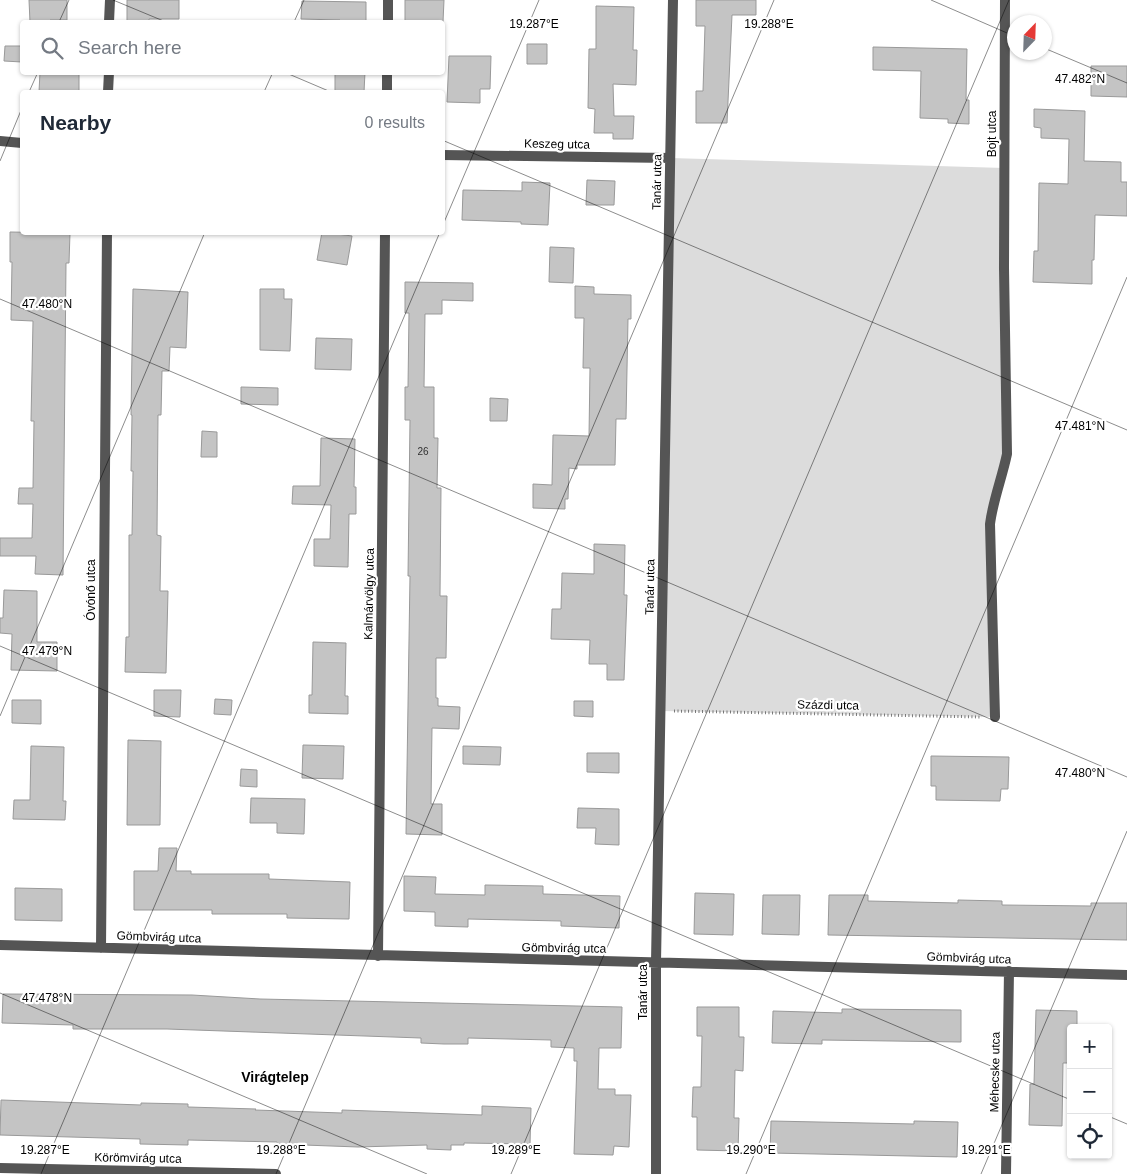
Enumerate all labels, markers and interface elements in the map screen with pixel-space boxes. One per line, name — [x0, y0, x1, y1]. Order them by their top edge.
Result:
north arrow — [1007, 15, 1052, 60]
text: 19.287°E — [509, 17, 559, 31]
text: 19.288°E — [744, 17, 794, 31]
search box — [20, 20, 445, 75]
icon: search — [38, 34, 66, 62]
text: Search here — [78, 37, 182, 58]
text: 47.482°N — [1055, 72, 1105, 86]
street label: Bojt utca — [985, 110, 999, 157]
text: Nearby — [40, 111, 111, 134]
text: 0 results — [365, 114, 425, 131]
street label: Keszeg utca — [524, 136, 590, 152]
street label: Tanár utca — [650, 154, 664, 210]
text: 47.480°N — [22, 297, 72, 311]
text: 47.481°N — [1055, 419, 1105, 433]
house number: 26 — [417, 446, 429, 457]
street label: Kalmárvölgy utca — [361, 548, 377, 640]
street label: Óvónő utca — [83, 559, 98, 621]
street label: Tanár utca — [643, 559, 657, 615]
text: 47.479°N — [22, 644, 72, 658]
street label: Százdi utca — [797, 697, 859, 713]
text: 47.480°N — [1055, 766, 1105, 780]
street label: Gömbvirág utca — [116, 929, 202, 945]
street label: Gömbvirág utca — [522, 940, 607, 956]
street label: Gömbvirág utca — [926, 950, 1012, 966]
street label: Tanár utca — [636, 964, 650, 1020]
text: 47.478°N — [22, 991, 72, 1005]
map controls — [1067, 1024, 1112, 1159]
button: + — [1067, 1024, 1112, 1069]
street label: Méhecske utca — [987, 1031, 1003, 1112]
district label: Virágtelep — [241, 1069, 309, 1085]
button: − — [1067, 1069, 1112, 1114]
button: locate — [1067, 1114, 1112, 1159]
text: 19.287°E — [20, 1143, 70, 1157]
text: 19.288°E — [256, 1143, 306, 1157]
text: 19.289°E — [491, 1143, 541, 1157]
text: 19.290°E — [726, 1143, 776, 1157]
text: 19.291°E — [961, 1143, 1011, 1157]
street label: Körömvirág utca — [94, 1150, 182, 1166]

